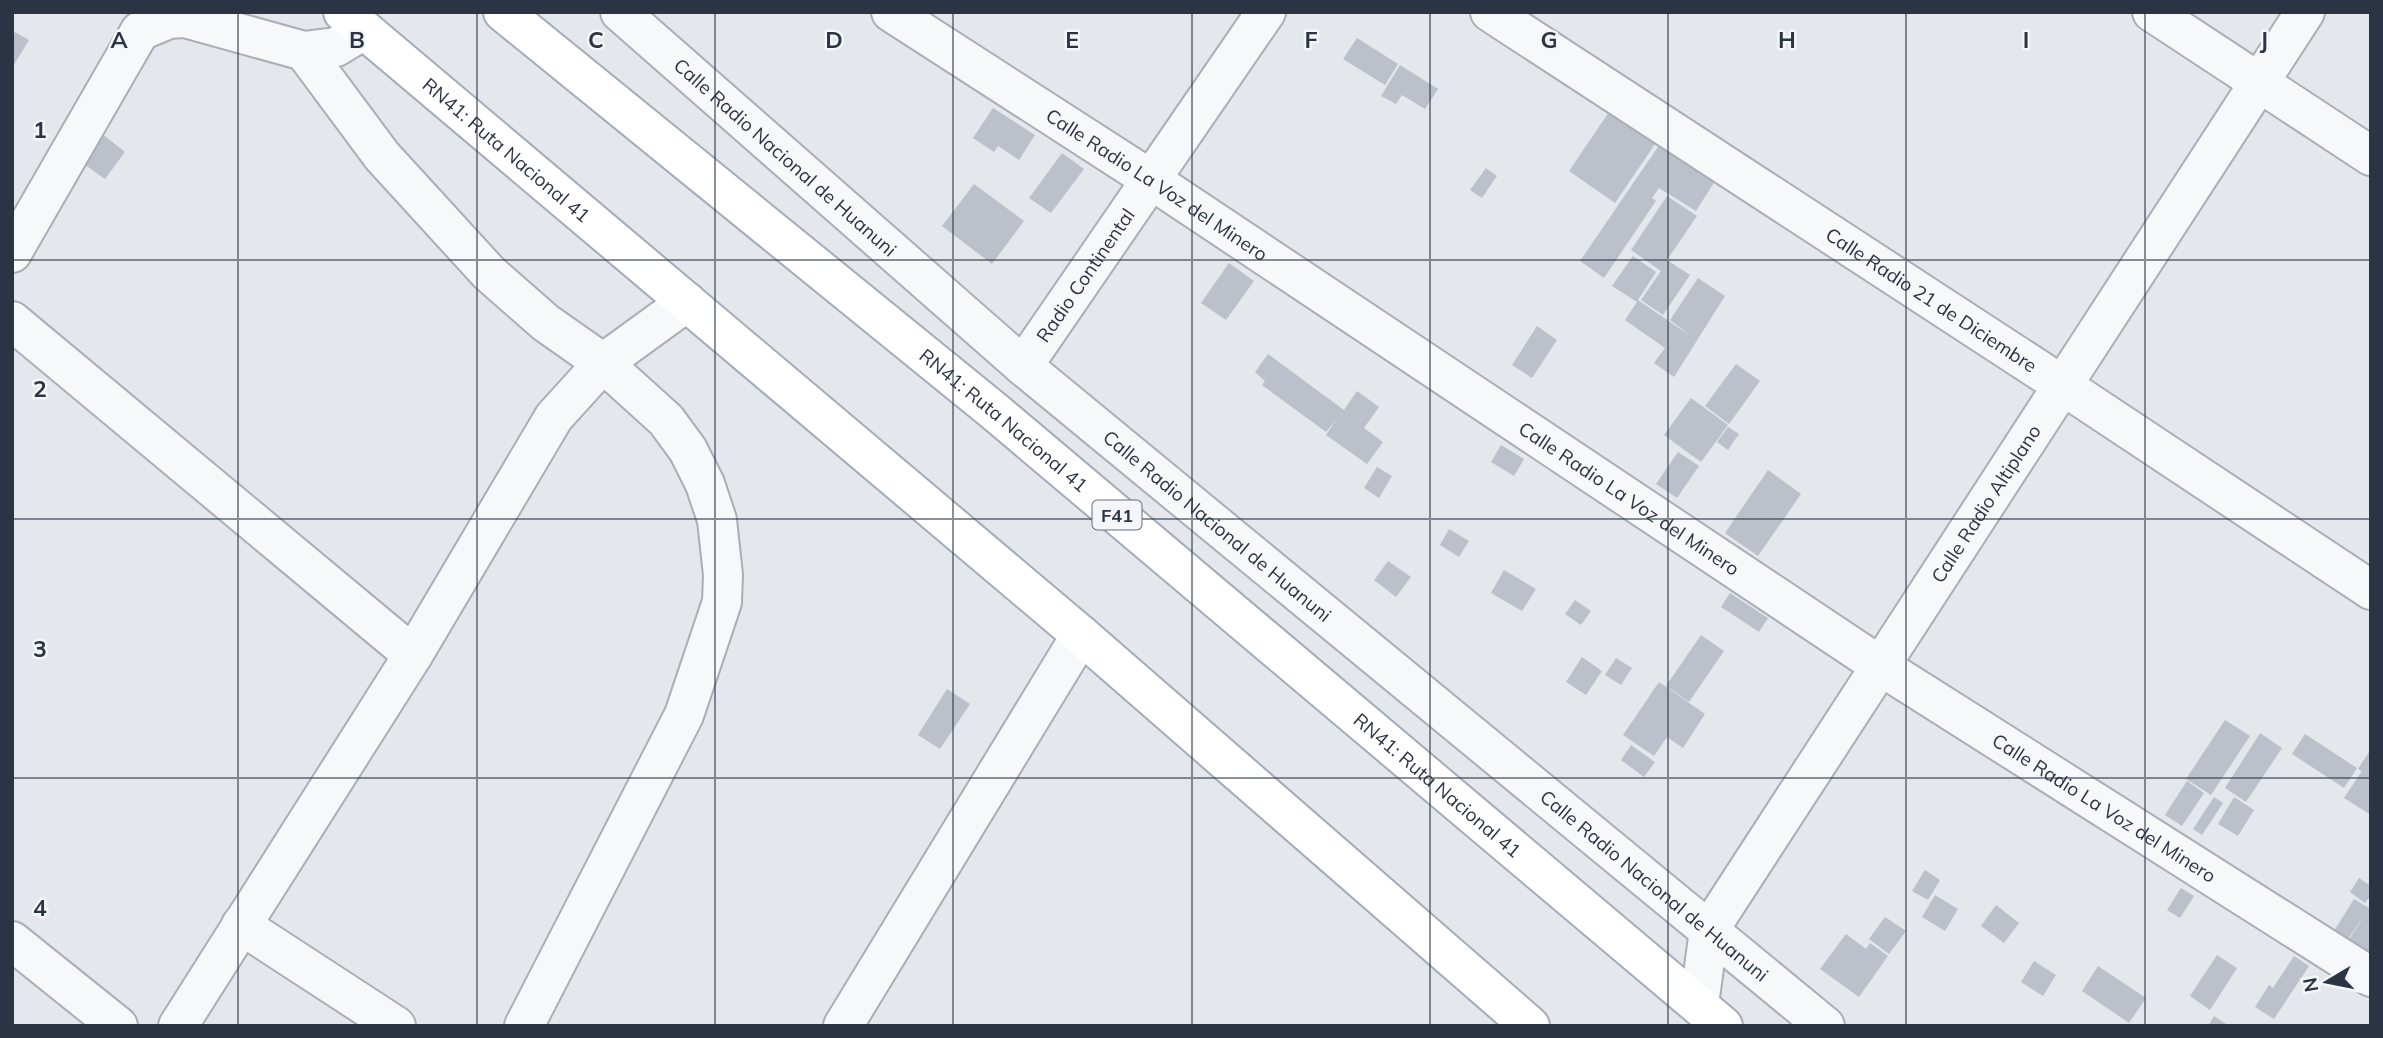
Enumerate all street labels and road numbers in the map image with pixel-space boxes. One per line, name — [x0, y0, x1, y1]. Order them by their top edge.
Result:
street label: Calle Radio Nacional de Huanuni — [669, 53, 902, 261]
street label: RN41: Ruta Nacional 41 — [418, 73, 595, 228]
street label: Calle Radio La Voz del Minero — [1041, 103, 1272, 266]
street label: Radio Continental — [1031, 204, 1140, 347]
street label: Calle Radio 21 de Diciembre — [1821, 222, 2042, 378]
street label: RN41: Ruta Nacional 41 — [915, 343, 1093, 497]
street label: Calle Radio La Voz del Minero — [1514, 416, 1744, 581]
street label: Calle Radio Altiplano — [1926, 420, 2046, 587]
street label: Calle Radio Nacional de Huanuni — [1098, 425, 1336, 627]
road number: F41 — [1092, 500, 1142, 530]
street label: RN41: Ruta Nacional 41 — [1349, 708, 1526, 863]
street label: Calle Radio La Voz del Minero — [1988, 728, 2221, 888]
street label: Calle Radio Nacional de Huanuni — [1535, 785, 1773, 987]

